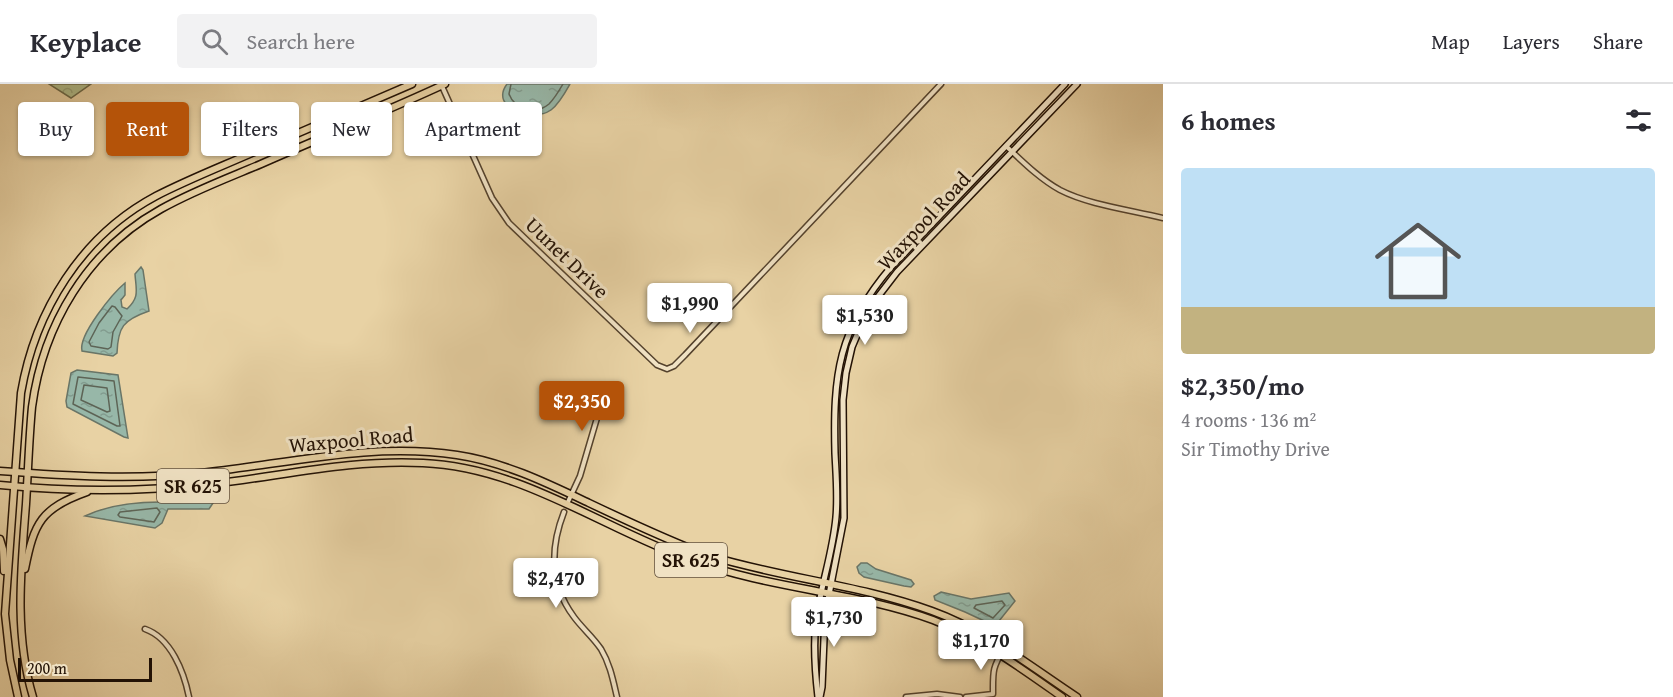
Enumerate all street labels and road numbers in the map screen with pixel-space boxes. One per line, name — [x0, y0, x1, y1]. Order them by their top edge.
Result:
street label: Waxpool Road — [870, 164, 978, 277]
street label: Uunet Drive — [518, 210, 616, 306]
street label: Waxpool Road — [287, 419, 415, 460]
road number: SR 625 — [157, 469, 229, 503]
road number: SR 625 — [655, 543, 727, 577]

